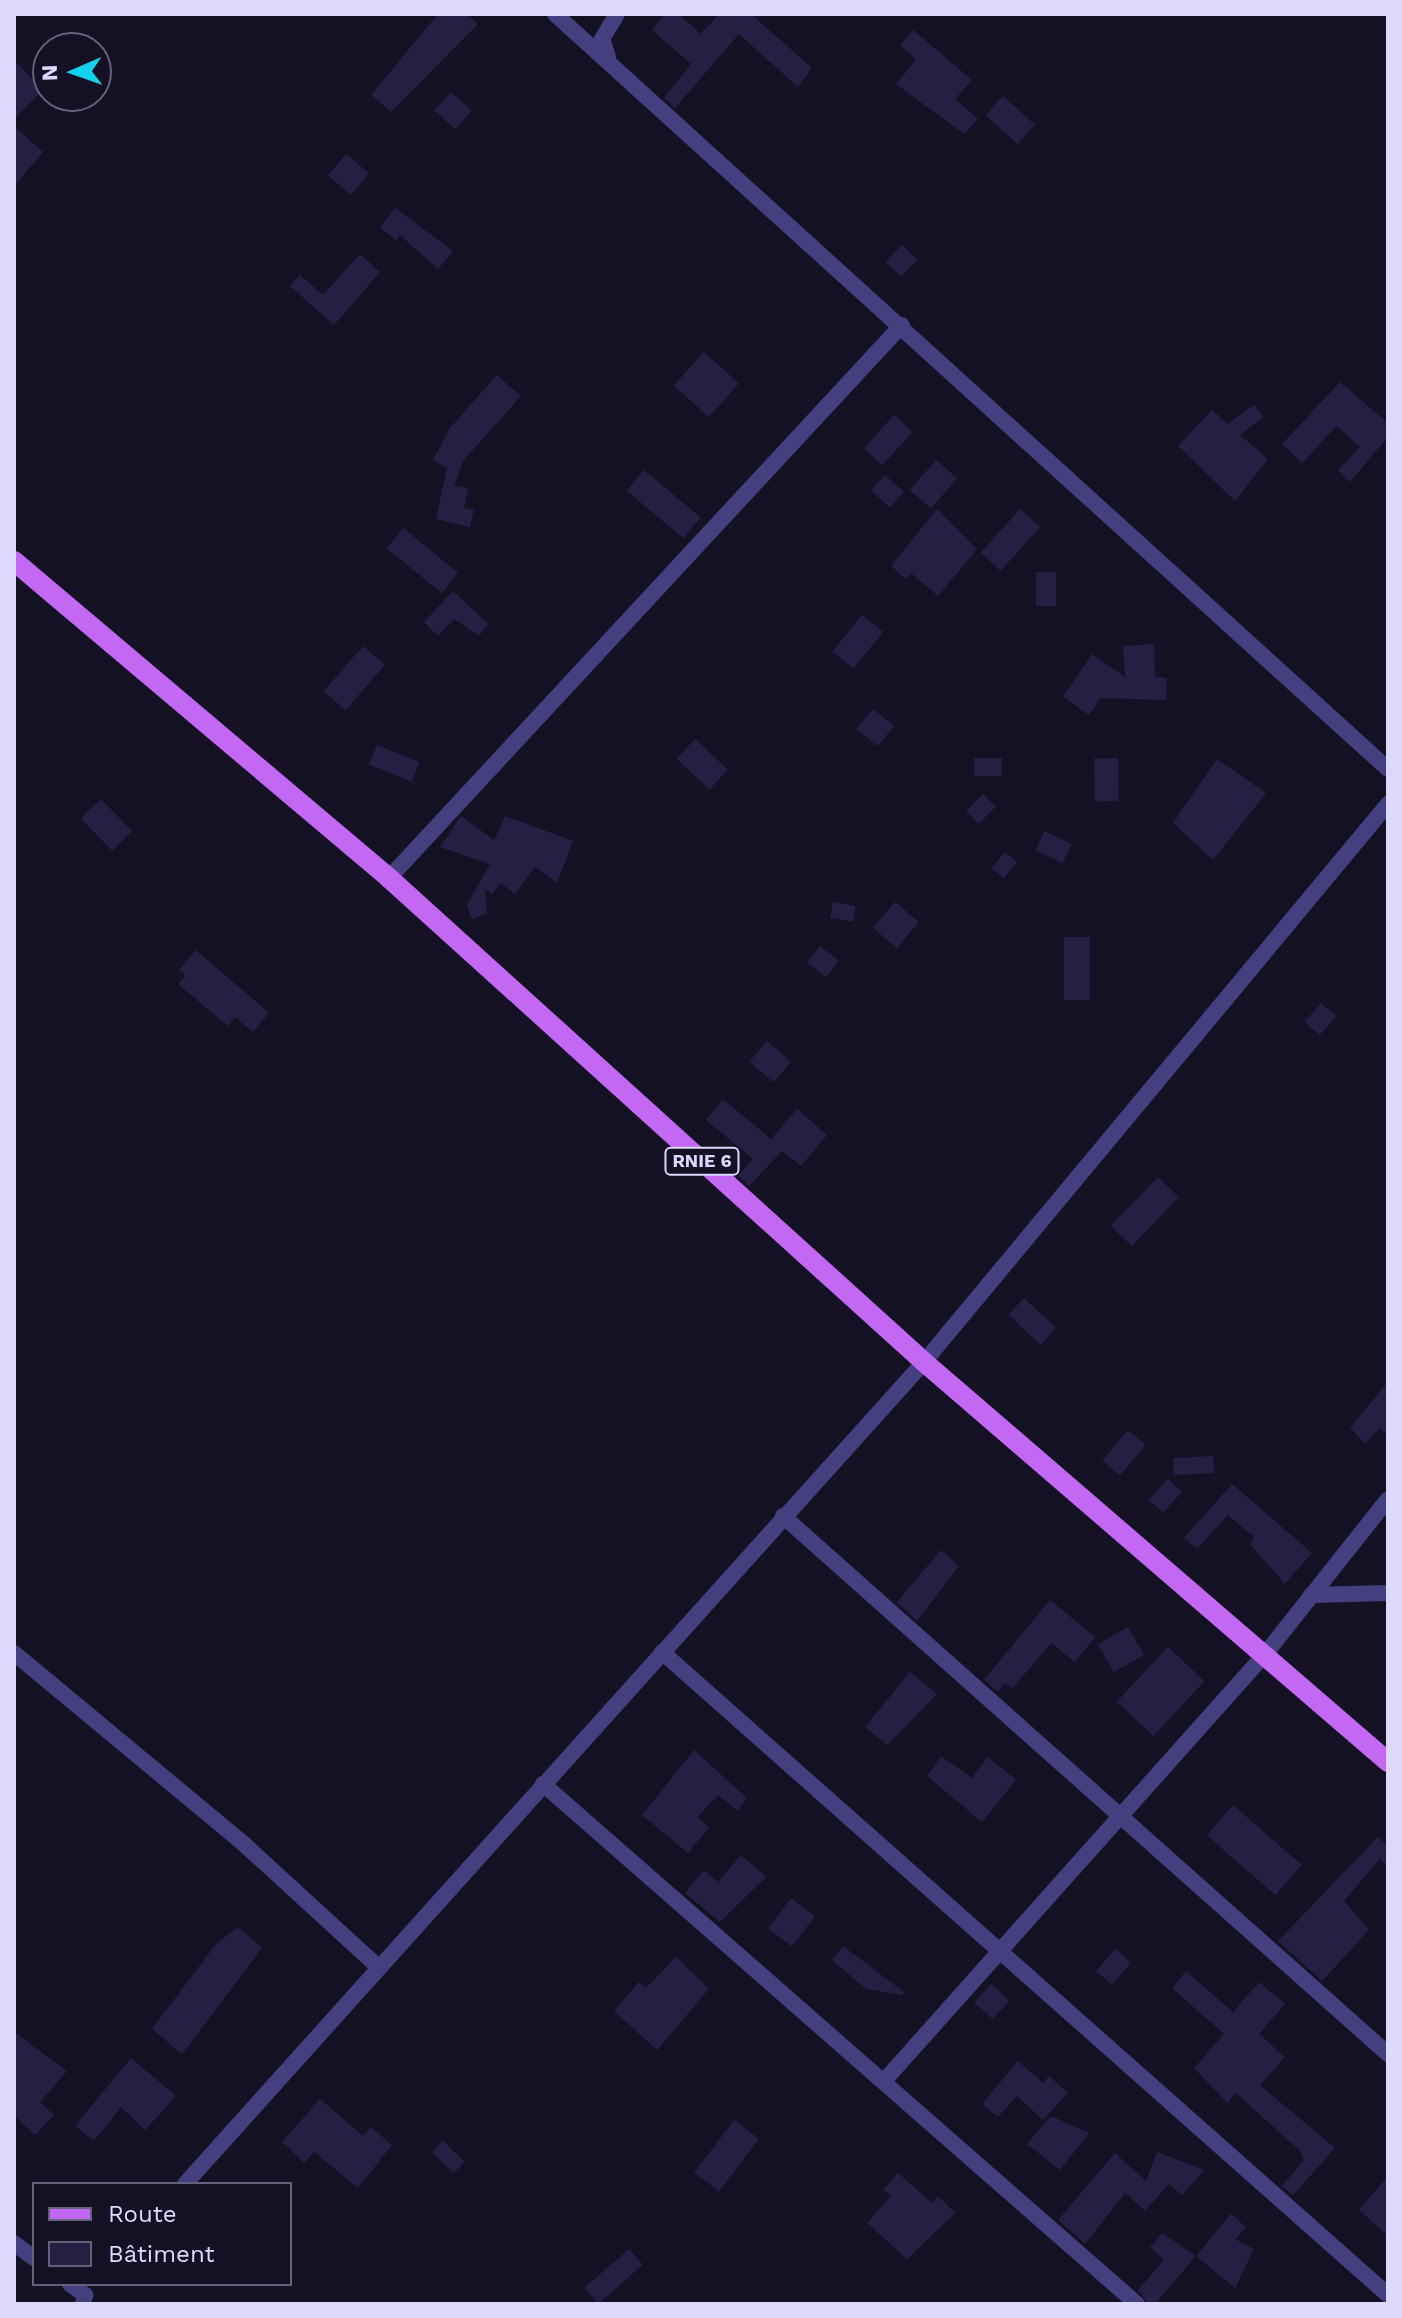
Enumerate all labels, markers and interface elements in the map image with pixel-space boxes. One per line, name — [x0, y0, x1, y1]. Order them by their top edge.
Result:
north arrow — [32, 32, 112, 112]
text: N — [37, 64, 62, 81]
road number: RNIE 6 — [664, 1147, 740, 1175]
legend — [32, 2182, 292, 2286]
text: Route — [108, 2200, 177, 2228]
text: Bâtiment — [108, 2240, 215, 2268]

